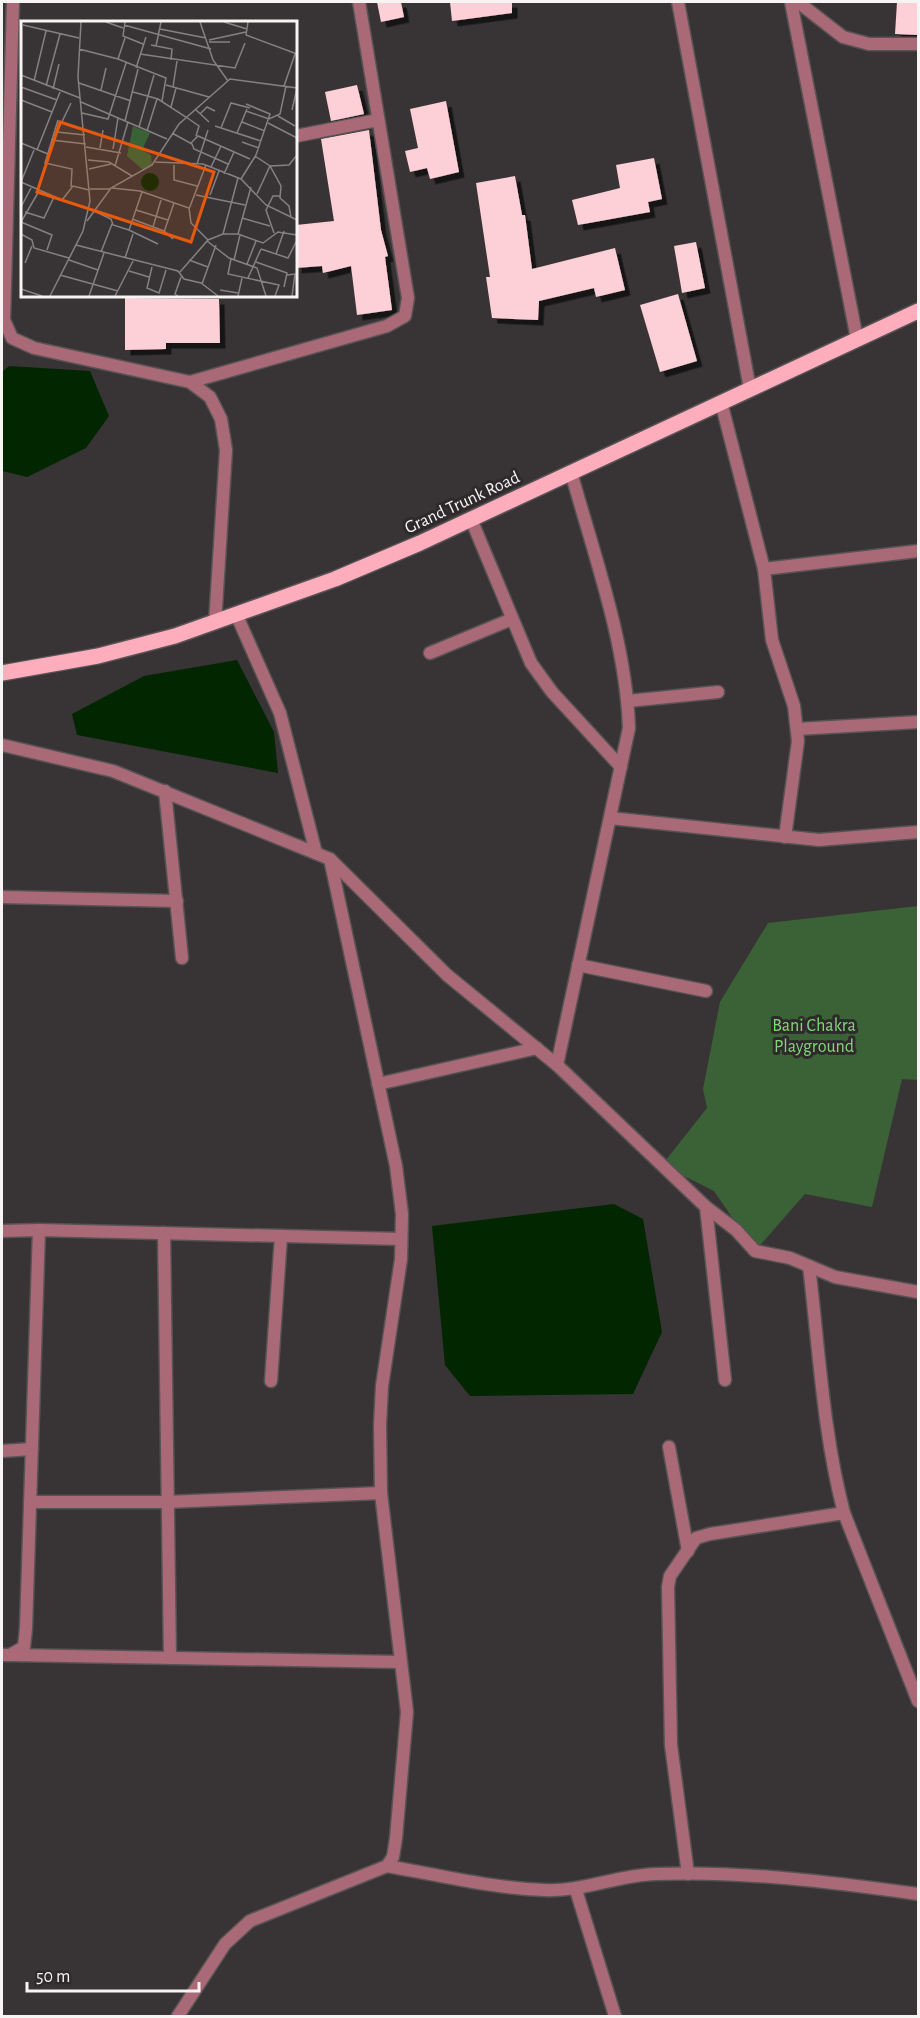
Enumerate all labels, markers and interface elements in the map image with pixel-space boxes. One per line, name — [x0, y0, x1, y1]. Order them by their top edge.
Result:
inset map — [21, 21, 297, 297]
street label: Grand Trunk Road — [402, 468, 523, 537]
park label: Bani Chakra Playground — [772, 1017, 856, 1056]
scale bar — [27, 1955, 200, 1993]
text: 50 m — [36, 1968, 70, 1986]

